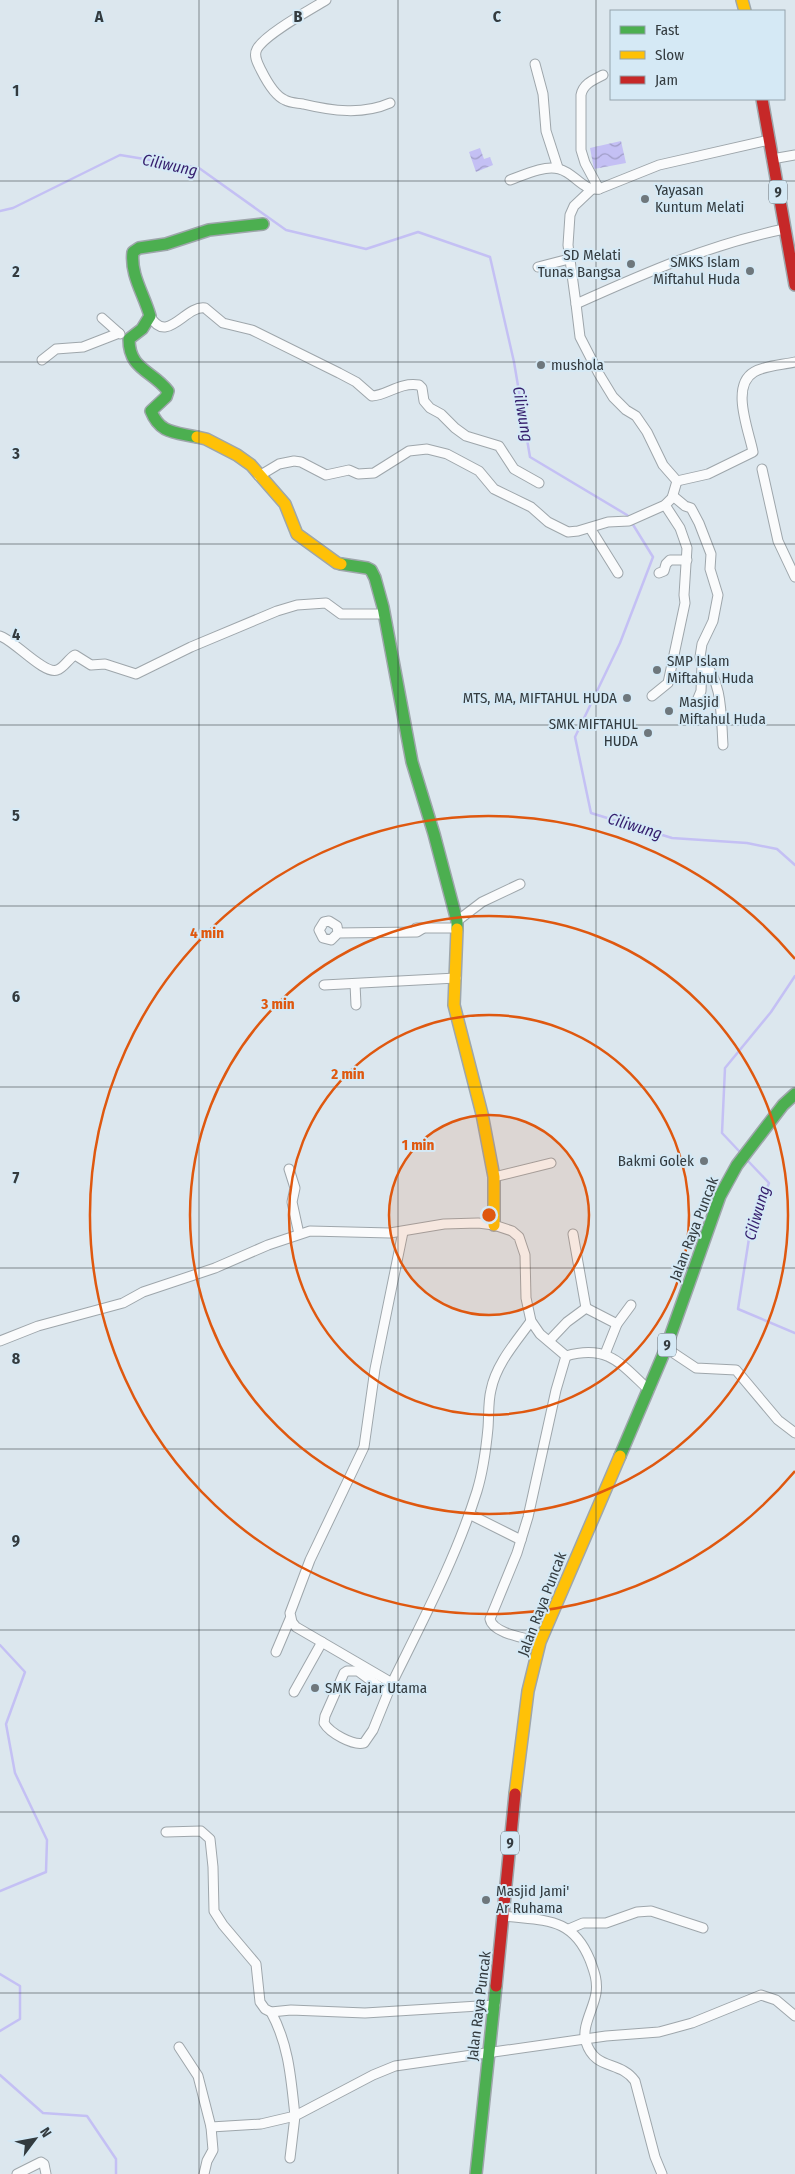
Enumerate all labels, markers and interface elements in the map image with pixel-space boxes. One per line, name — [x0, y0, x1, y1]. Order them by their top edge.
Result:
text: A — [94, 7, 104, 26]
text: B — [294, 7, 303, 26]
text: C — [493, 7, 502, 26]
legend — [610, 10, 785, 100]
text: Fast — [655, 21, 679, 39]
text: Slow — [655, 46, 684, 64]
text: Jam — [655, 71, 678, 89]
text: 1 — [13, 81, 19, 100]
water label: Ciliwung — [141, 150, 199, 180]
road number: 9 — [769, 180, 787, 203]
place label: Yayasan Kuntum Melati — [655, 181, 744, 216]
marker: Yayasan Kuntum Melati — [639, 193, 651, 205]
place label: SD Melati Tunas Bangsa — [538, 246, 621, 281]
place label: SMKS Islam Miftahul Huda — [653, 253, 740, 288]
marker: SD Melati Tunas Bangsa — [625, 258, 637, 270]
text: 2 — [11, 262, 20, 281]
marker: SMKS Islam Miftahul Huda — [744, 265, 756, 277]
place label: mushola — [551, 356, 604, 374]
marker: mushola — [535, 359, 547, 371]
water label: Ciliwung — [509, 385, 537, 443]
text: 3 — [11, 444, 20, 463]
text: 4 — [12, 625, 20, 644]
place label: SMP Islam Miftahul Huda — [667, 652, 754, 687]
marker: SMP Islam Miftahul Huda — [651, 664, 663, 676]
place label: MTS, MA, MIFTAHUL HUDA — [463, 689, 617, 707]
marker: MTS, MA, MIFTAHUL HUDA — [621, 692, 633, 704]
place label: Masjid Miftahul Huda — [679, 693, 766, 728]
marker: Masjid Miftahul Huda — [663, 705, 675, 717]
place label: SMK MIFTAHUL HUDA — [549, 715, 638, 750]
marker: SMK MIFTAHUL HUDA — [642, 727, 654, 739]
text: 5 — [12, 806, 20, 825]
water label: Ciliwung — [606, 809, 664, 843]
text: 4 min — [190, 924, 224, 942]
text: 6 — [12, 987, 20, 1006]
text: 3 min — [260, 995, 295, 1013]
text: 2 min — [330, 1065, 365, 1083]
text: 1 min — [402, 1136, 434, 1154]
place label: Bakmi Golek — [618, 1152, 694, 1170]
marker: Bakmi Golek — [698, 1155, 710, 1167]
text: 7 — [13, 1168, 20, 1187]
street label: Jalan Raya Puncak — [666, 1174, 722, 1284]
water label: Ciliwung — [740, 1184, 774, 1242]
centre of rings — [480, 1206, 498, 1224]
road number: 9 — [658, 1334, 676, 1356]
text: 8 — [12, 1349, 21, 1368]
text: 9 — [12, 1531, 20, 1550]
street label: Jalan Raya Puncak — [514, 1549, 570, 1659]
place label: SMK Fajar Utama — [325, 1679, 427, 1697]
marker: SMK Fajar Utama — [309, 1682, 321, 1694]
road number: 9 — [501, 1832, 519, 1855]
place label: Masjid Jami' Ar Ruhama — [496, 1882, 569, 1917]
marker: Masjid Jami' Ar Ruhama — [480, 1894, 492, 1906]
street label: Jalan Raya Puncak — [463, 1950, 495, 2062]
north arrow — [10, 2114, 60, 2164]
text: N — [36, 2124, 55, 2140]

